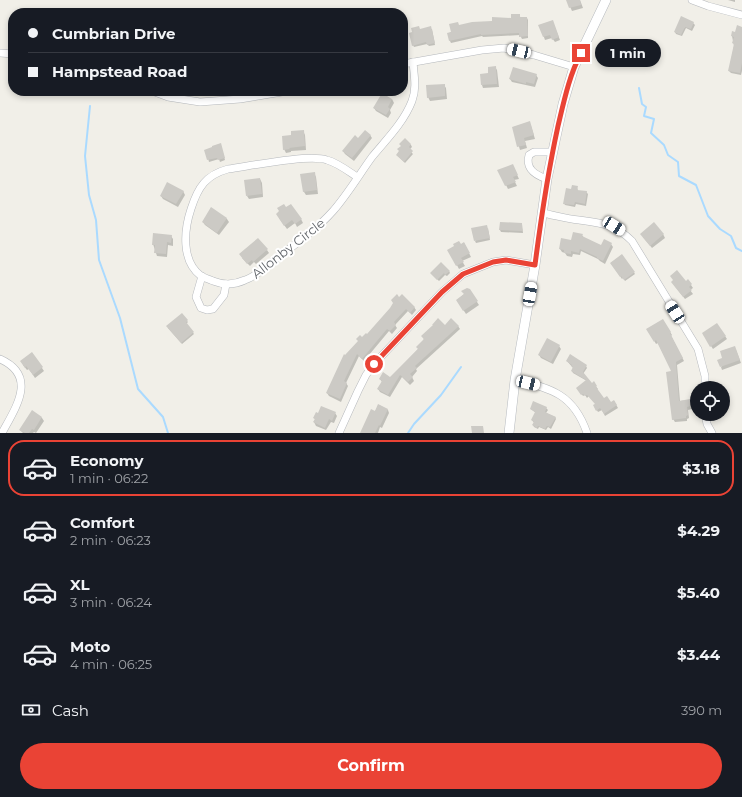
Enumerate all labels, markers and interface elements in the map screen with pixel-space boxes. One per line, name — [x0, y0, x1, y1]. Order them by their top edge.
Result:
text: Cumbrian Drive — [52, 24, 175, 43]
callout: 1 min — [595, 39, 661, 67]
car — [506, 42, 532, 60]
route end — [572, 44, 590, 62]
text: 1 min — [610, 45, 646, 61]
text: Hampstead Road — [52, 62, 187, 81]
street label: Allonby Circle — [248, 214, 328, 282]
car — [601, 215, 627, 237]
car — [522, 281, 538, 307]
car — [663, 299, 687, 325]
route start — [365, 355, 383, 373]
car — [515, 374, 541, 392]
map controls — [690, 381, 730, 421]
button: locate — [690, 381, 730, 421]
icon: car — [22, 450, 58, 486]
text: Economy — [70, 451, 143, 470]
text: $3.18 — [682, 459, 720, 478]
text: 1 min · 06:22 — [70, 470, 148, 486]
icon: car — [22, 512, 58, 548]
text: Comfort — [70, 513, 135, 532]
text: $4.29 — [677, 521, 720, 540]
text: 2 min · 06:23 — [70, 532, 151, 548]
icon: car — [22, 574, 58, 610]
text: XL — [70, 575, 89, 594]
text: $5.40 — [677, 583, 720, 602]
text: 3 min · 06:24 — [70, 594, 152, 610]
icon: car — [22, 636, 58, 672]
text: Moto — [70, 637, 110, 656]
text: $3.44 — [677, 645, 720, 664]
text: 4 min · 06:25 — [70, 656, 152, 672]
icon: cash — [20, 699, 42, 721]
text: Cash — [52, 701, 89, 720]
text: 390 m — [681, 702, 722, 718]
button: Confirm — [20, 743, 722, 789]

